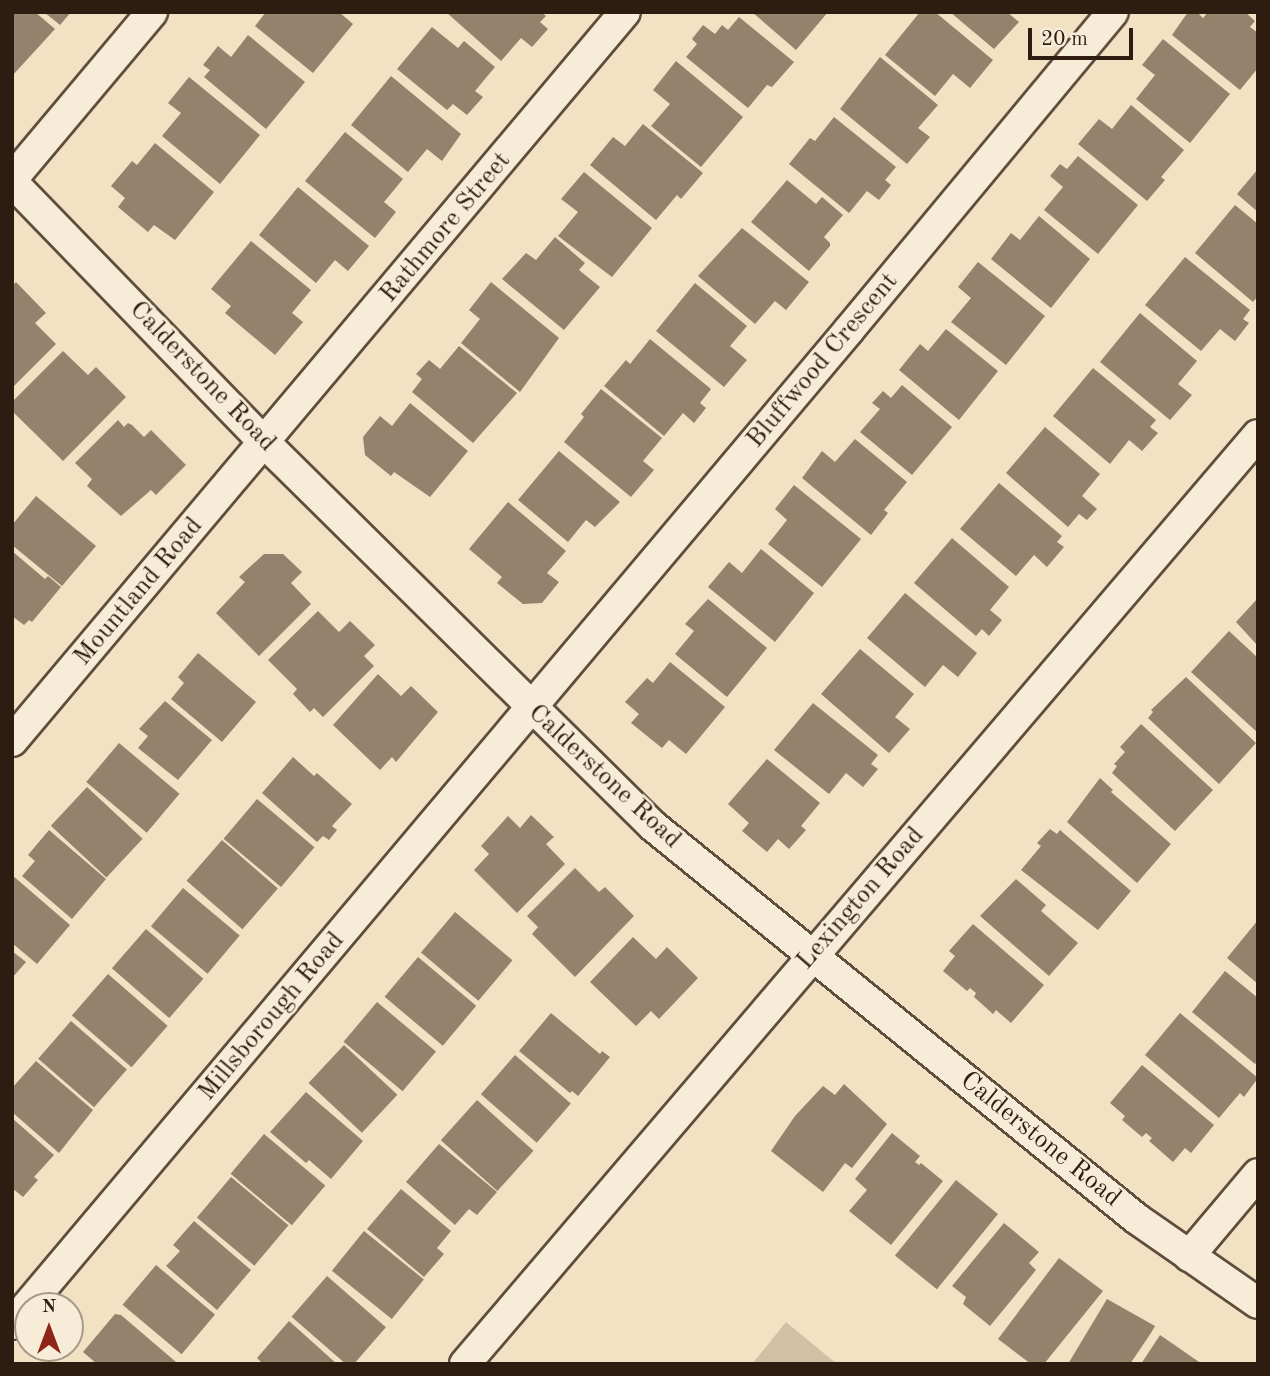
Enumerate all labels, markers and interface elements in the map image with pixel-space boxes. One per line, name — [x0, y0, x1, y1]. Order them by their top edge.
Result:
scale bar — [1032, 14, 1137, 58]
text: 20 m — [1041, 29, 1088, 50]
street label: Rathmore Street — [374, 146, 518, 310]
street label: Bluffwood Crescent — [741, 267, 905, 455]
street label: Calderstone Road — [122, 295, 282, 459]
street label: Mountland Road — [68, 511, 210, 673]
street label: Calderstone Road — [521, 698, 687, 856]
street label: Lexington Road — [790, 821, 932, 977]
street label: Millsborough Road — [192, 926, 352, 1108]
street label: Calderstone Road — [953, 1066, 1127, 1214]
north arrow — [14, 1292, 84, 1362]
text: N — [42, 1298, 56, 1317]

